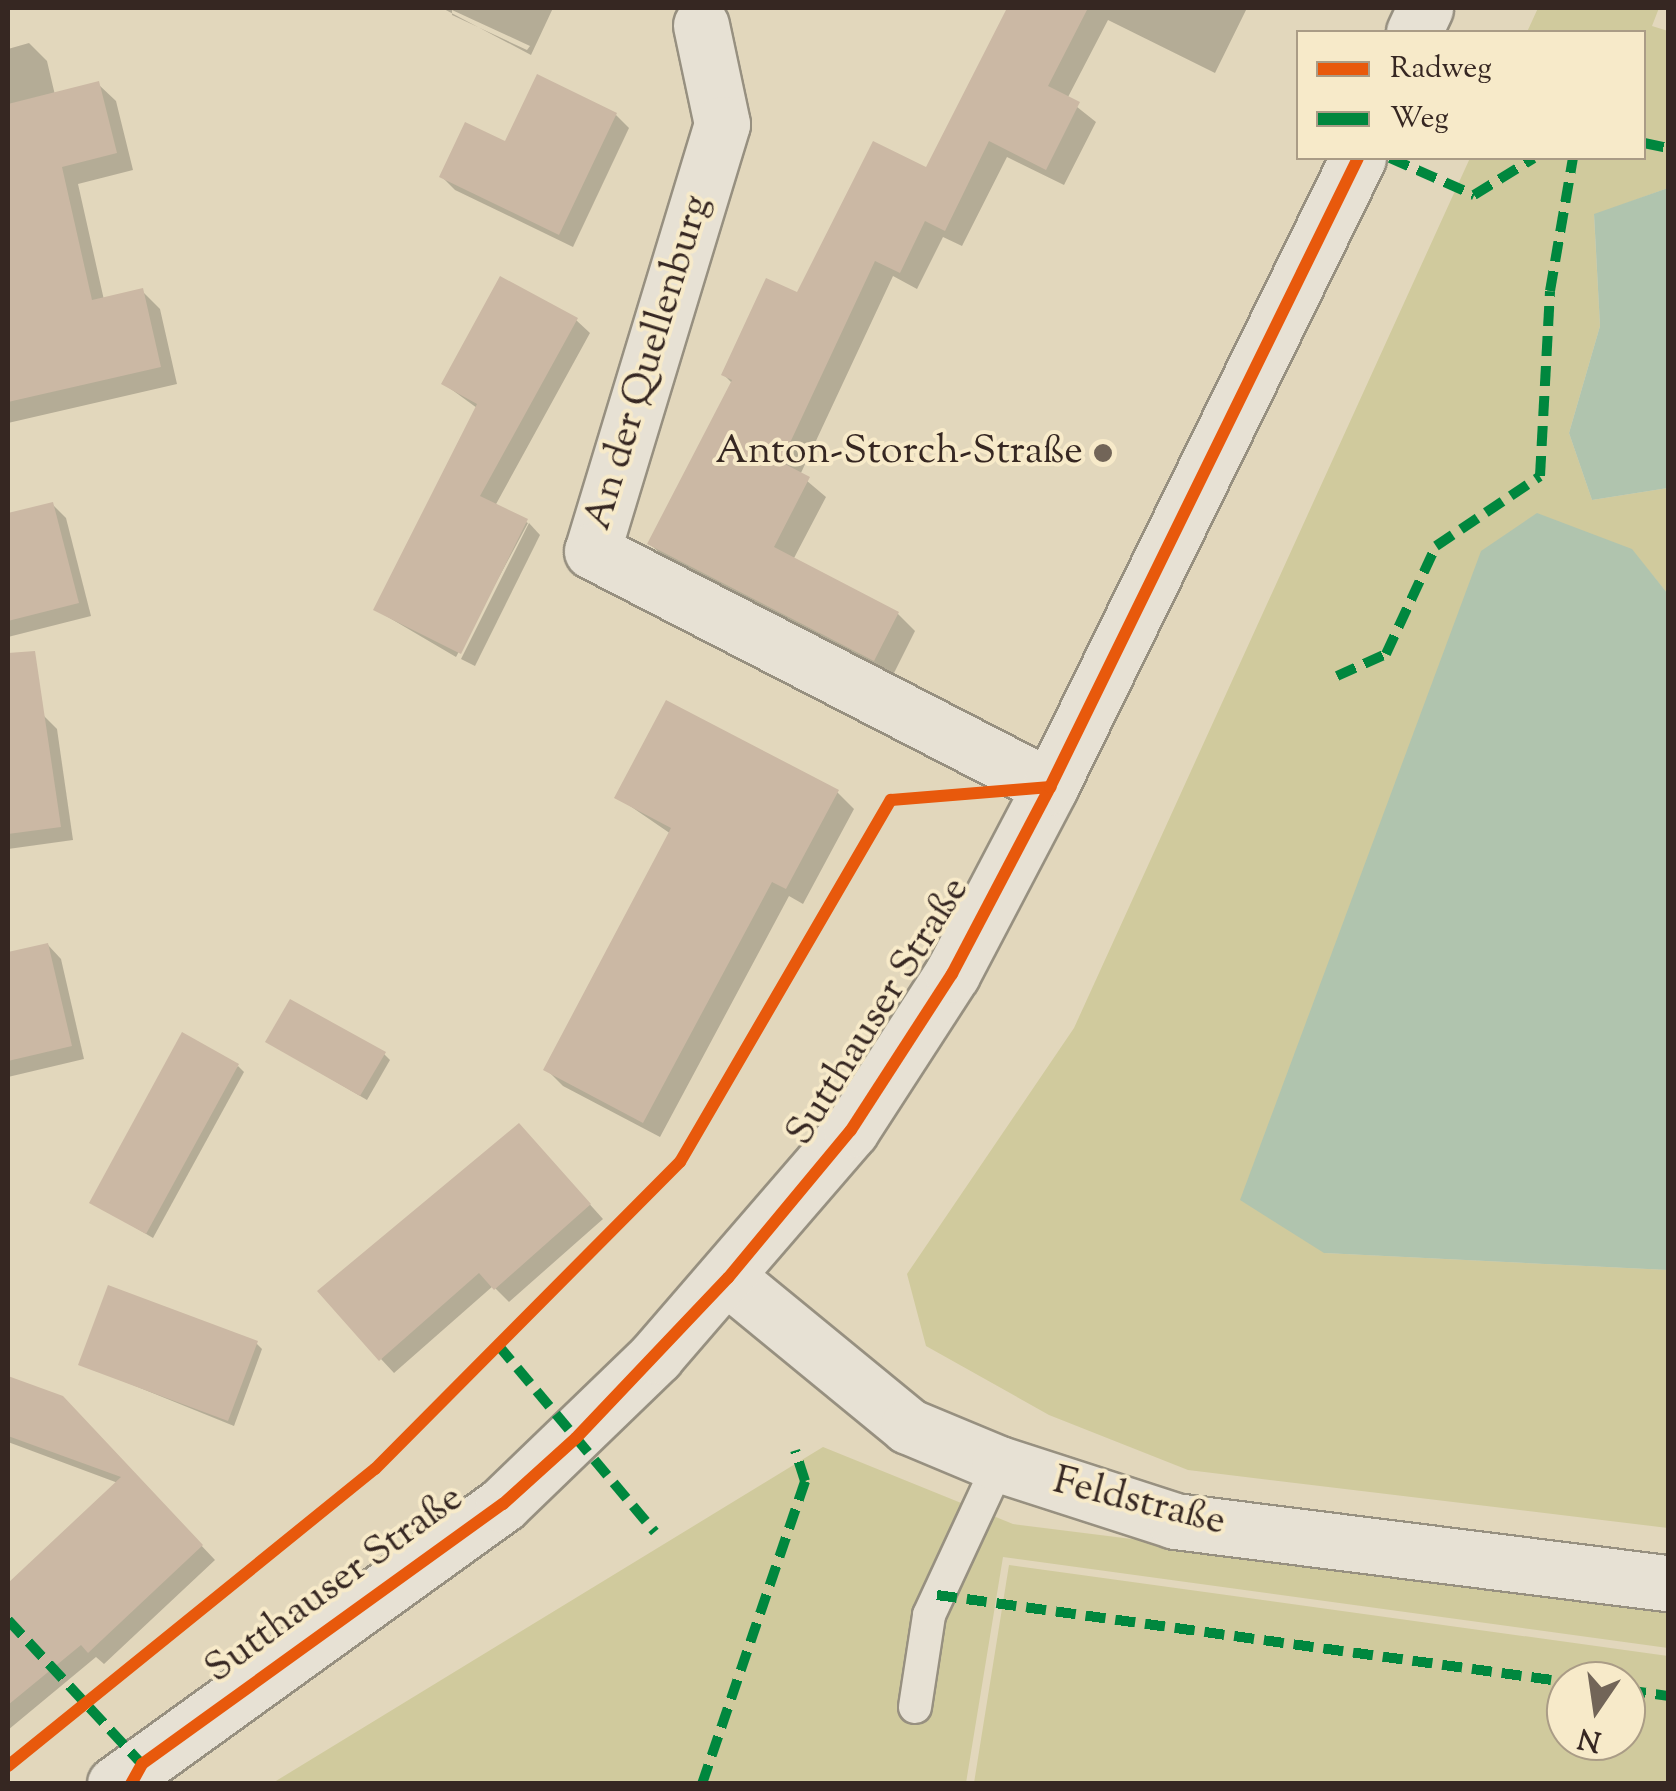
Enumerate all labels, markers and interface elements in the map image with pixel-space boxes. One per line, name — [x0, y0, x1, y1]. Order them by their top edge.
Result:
legend — [1296, 30, 1646, 160]
text: Radweg — [1390, 48, 1492, 91]
text: Weg — [1390, 98, 1449, 141]
street label: An der Quellenburg — [575, 190, 723, 536]
place label: Anton-Storch-Straße — [715, 429, 1083, 477]
marker: Anton-Storch-Straße — [1092, 442, 1114, 464]
street label: Sutthauser Straße — [777, 869, 981, 1155]
street label: Feldstraße — [1048, 1458, 1230, 1548]
street label: Sutthauser Straße — [197, 1475, 473, 1695]
north arrow — [1546, 1661, 1646, 1761]
text: N — [1574, 1716, 1605, 1760]

